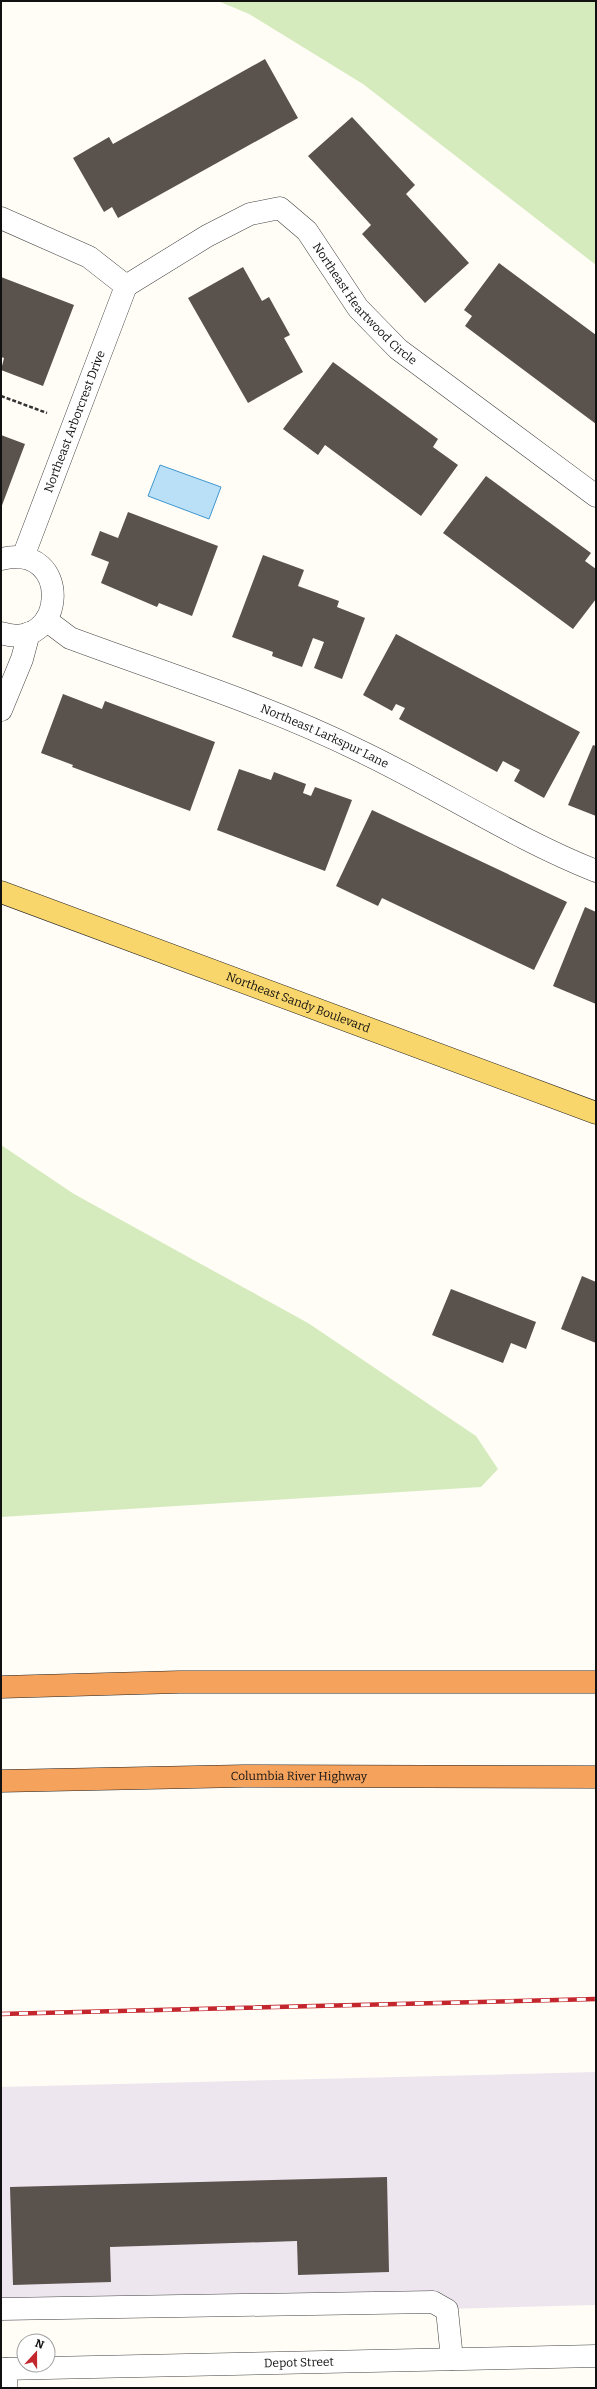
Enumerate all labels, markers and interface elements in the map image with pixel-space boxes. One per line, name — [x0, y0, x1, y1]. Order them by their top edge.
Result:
street label: Northeast Heartwood Circle — [310, 240, 420, 368]
street label: Northeast Arborcrest Drive — [41, 348, 108, 494]
street label: Northeast Larkspur Lane — [259, 701, 391, 771]
street label: Northeast Sandy Boulevard — [224, 969, 372, 1035]
street label: Columbia River Highway — [231, 1769, 368, 1783]
north arrow — [16, 2333, 56, 2373]
text: N — [33, 2337, 46, 2352]
street label: Depot Street — [264, 2355, 335, 2370]

